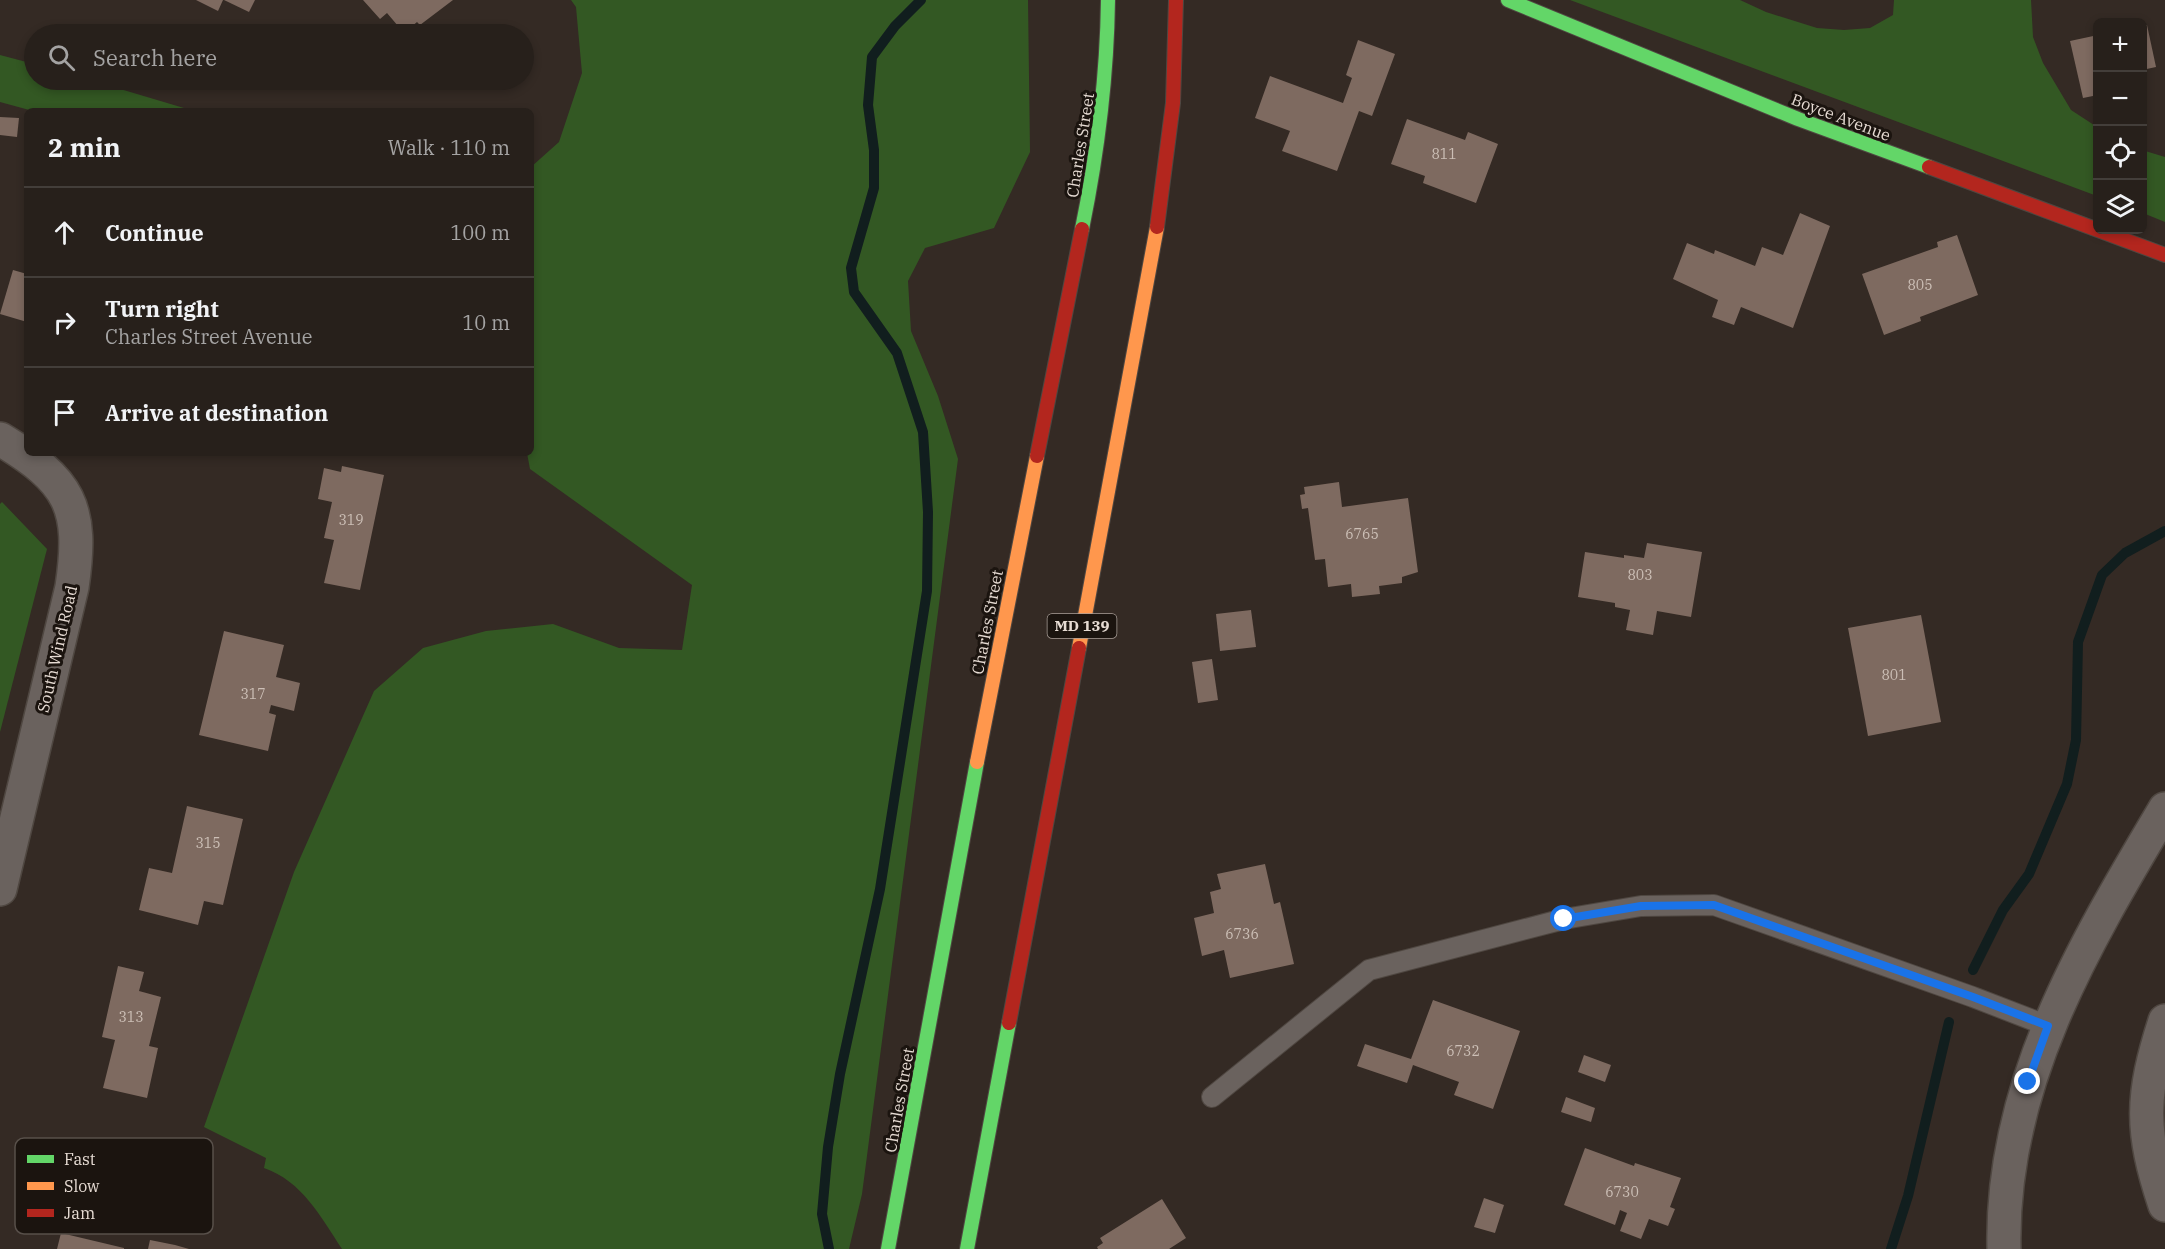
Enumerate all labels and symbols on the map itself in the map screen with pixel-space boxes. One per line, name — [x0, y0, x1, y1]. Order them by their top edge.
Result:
street label: Boyce Avenue — [1789, 89, 1893, 145]
street label: Charles Street — [1062, 91, 1098, 199]
house number: 811 — [1431, 145, 1457, 163]
house number: 805 — [1907, 276, 1933, 294]
house number: 319 — [338, 511, 364, 529]
house number: 6765 — [1345, 525, 1379, 543]
house number: 803 — [1627, 566, 1653, 584]
street label: Charles Street — [967, 568, 1007, 676]
street label: South Wind Road — [33, 583, 81, 714]
road number: MD 139 — [1048, 614, 1116, 638]
house number: 801 — [1881, 666, 1907, 684]
house number: 317 — [240, 685, 266, 703]
house number: 315 — [195, 834, 221, 852]
route start — [1550, 905, 1576, 931]
house number: 6736 — [1225, 925, 1259, 943]
house number: 313 — [118, 1008, 144, 1026]
house number: 6732 — [1446, 1042, 1480, 1060]
street label: Charles Street — [880, 1046, 918, 1154]
route end — [2014, 1068, 2040, 1094]
legend — [15, 1138, 213, 1234]
text: Fast — [64, 1149, 96, 1169]
text: Slow — [64, 1176, 100, 1196]
house number: 6730 — [1605, 1183, 1639, 1201]
text: Jam — [64, 1203, 95, 1223]

